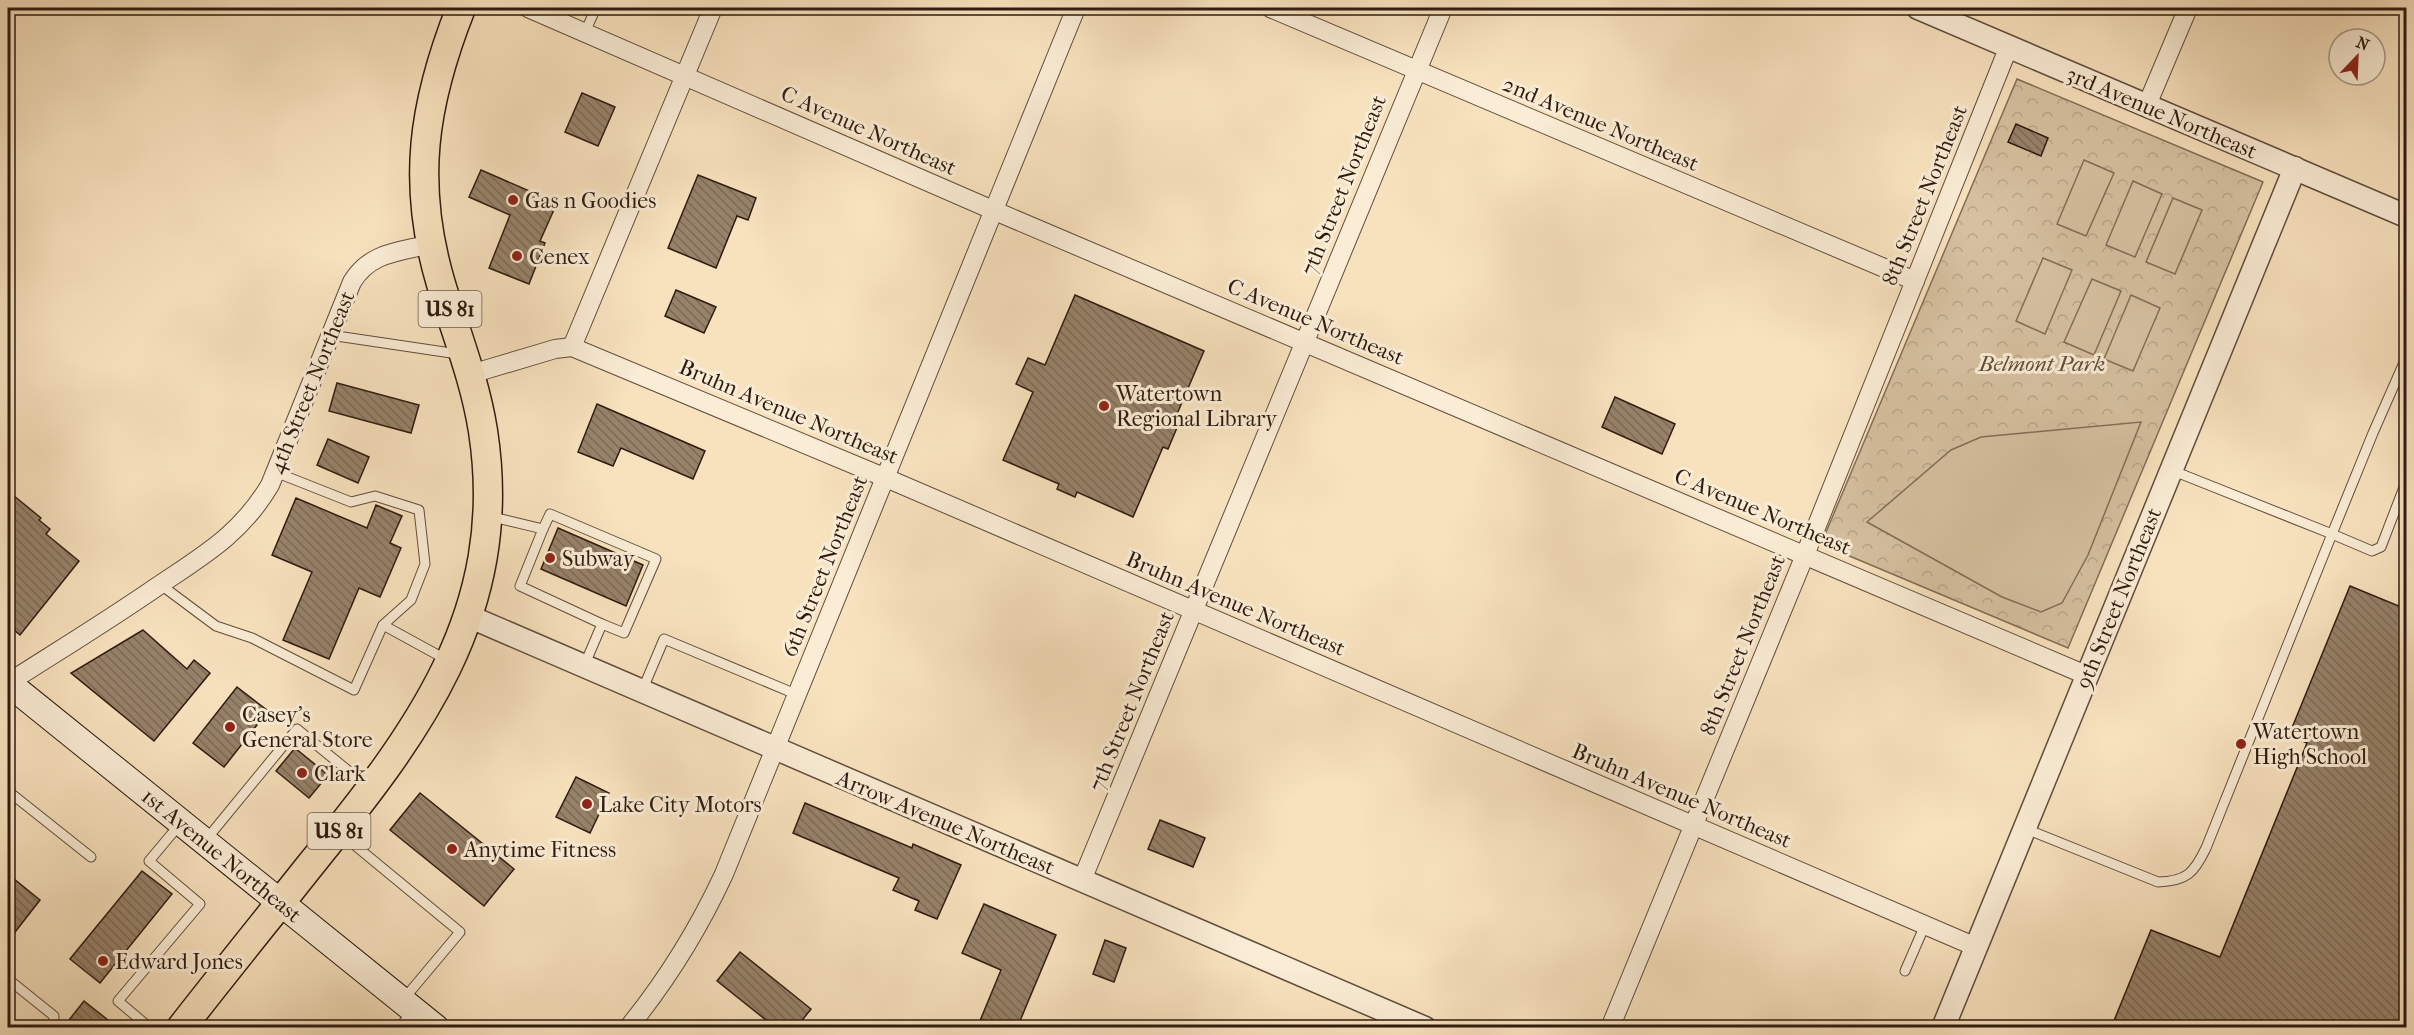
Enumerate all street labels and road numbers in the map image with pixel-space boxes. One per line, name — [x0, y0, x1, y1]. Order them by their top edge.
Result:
street label: 3rd Avenue Northeast — [2062, 61, 2261, 165]
street label: 2nd Avenue Northeast — [1499, 71, 1703, 177]
street label: C Avenue Northeast — [777, 81, 960, 181]
street label: 7th Street Northeast — [1296, 91, 1392, 279]
street label: 8th Street Northeast — [1877, 101, 1973, 290]
street label: C Avenue Northeast — [1223, 273, 1408, 371]
street label: 4th Street Northeast — [263, 287, 360, 477]
road number: US 81 — [418, 291, 482, 327]
street label: Bruhn Avenue Northeast — [675, 354, 902, 470]
street label: C Avenue Northeast — [1670, 463, 1855, 561]
street label: 6th Street Northeast — [777, 472, 873, 661]
street label: 9th Street Northeast — [2071, 504, 2167, 693]
street label: Bruhn Avenue Northeast — [1122, 546, 1349, 662]
street label: 8th Street Northeast — [1695, 551, 1791, 740]
street label: 7th Street Northeast — [1084, 607, 1180, 795]
street label: Bruhn Avenue Northeast — [1568, 738, 1795, 854]
street label: Arrow Avenue Northeast — [832, 765, 1059, 881]
street label: 1st Avenue Northeast — [136, 783, 307, 928]
road number: US 81 — [308, 813, 370, 849]

